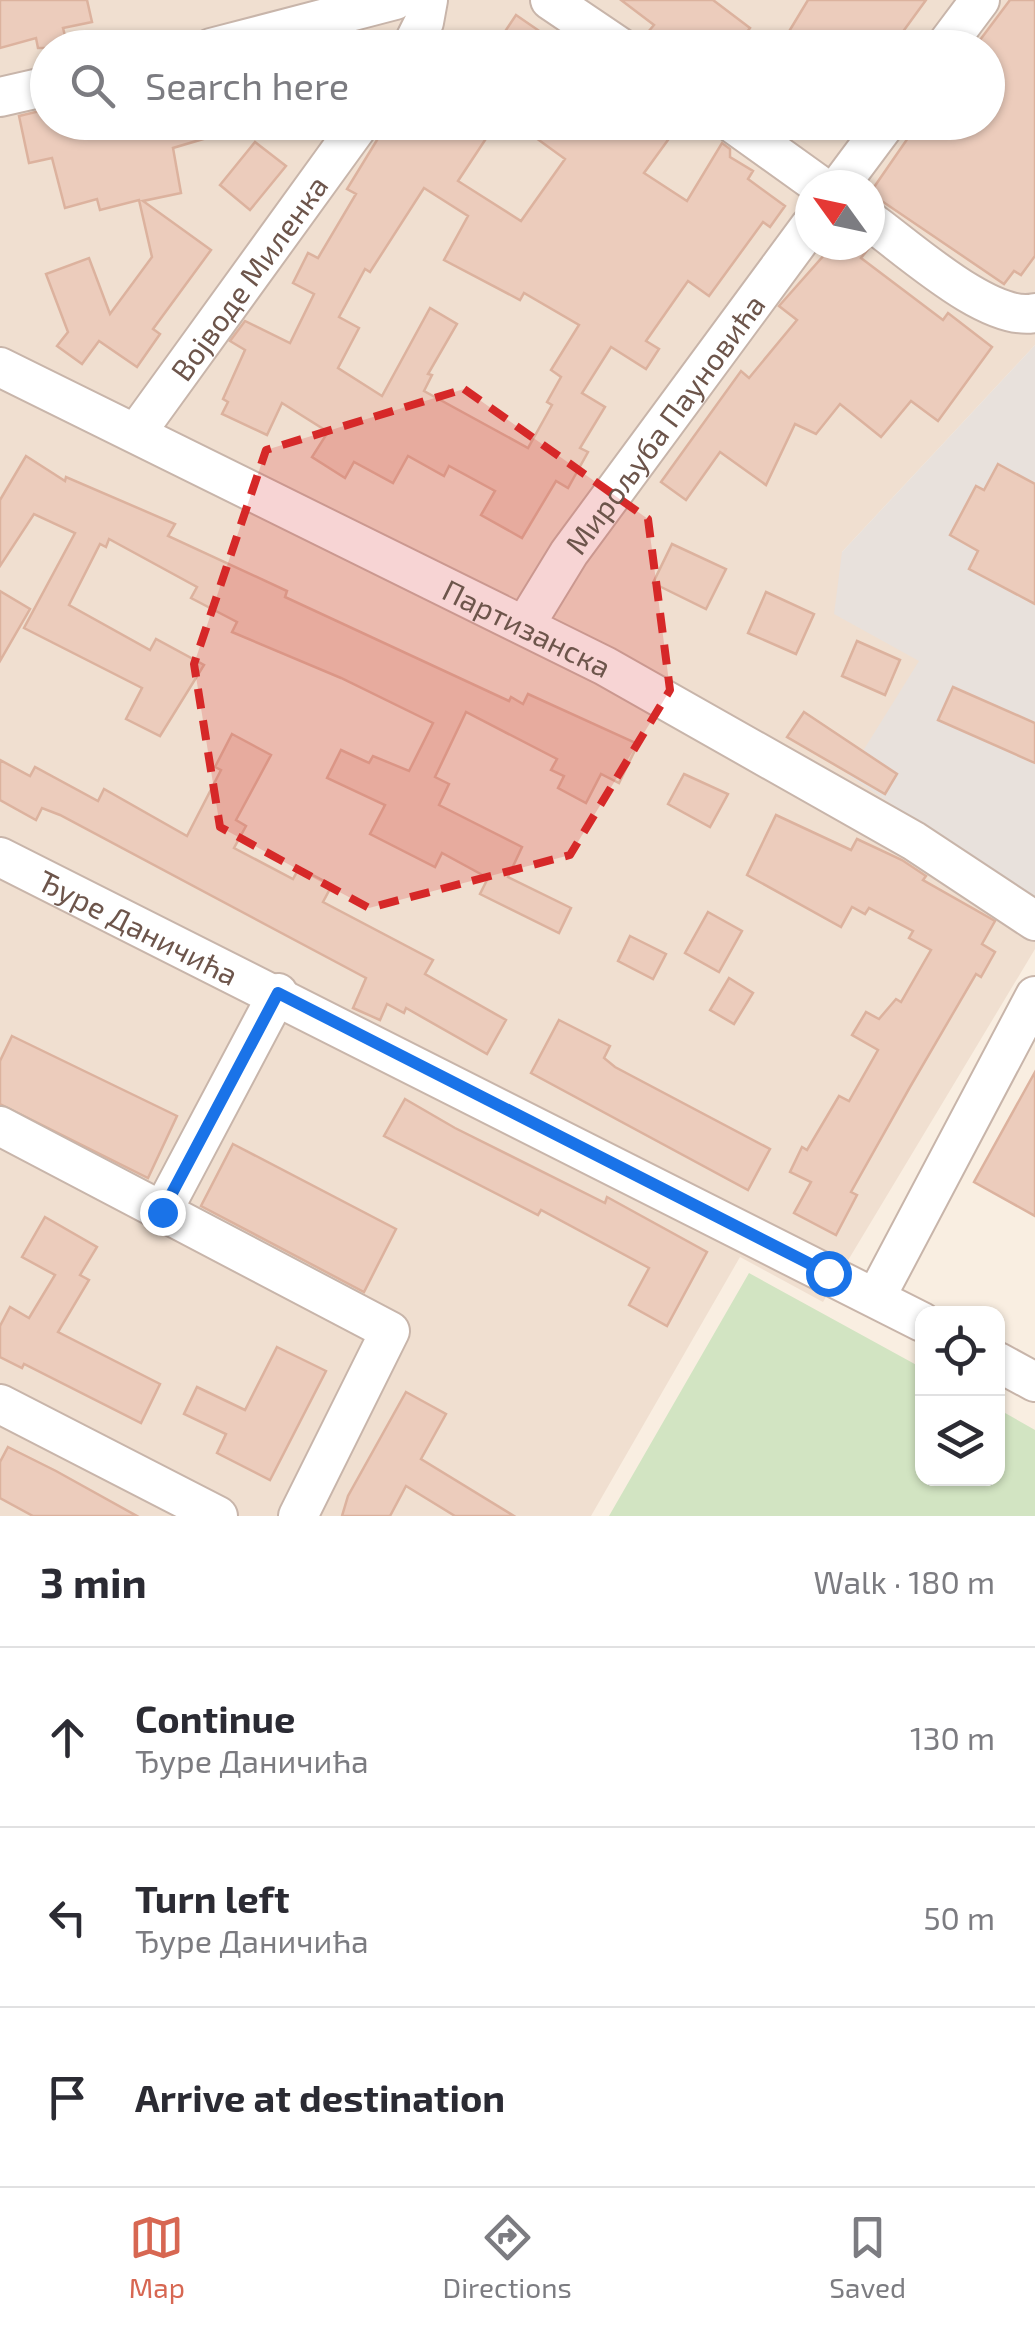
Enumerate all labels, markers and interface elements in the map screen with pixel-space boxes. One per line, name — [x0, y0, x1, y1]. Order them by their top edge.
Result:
search box — [30, 30, 1005, 140]
icon: search — [65, 58, 120, 113]
text: Search here — [145, 62, 349, 108]
street label: Војводе Миленка — [162, 168, 335, 387]
north arrow — [795, 170, 885, 260]
street label: Мирољуба Пауновића — [557, 287, 772, 561]
street label: Партизанска — [437, 571, 617, 684]
street label: Ђуре Даничића — [32, 861, 244, 992]
route end — [140, 1190, 186, 1236]
route start — [806, 1251, 852, 1297]
map controls — [915, 1306, 1005, 1486]
button: locate — [915, 1306, 1005, 1396]
button: layers — [915, 1396, 1005, 1486]
text: 3 min — [40, 1556, 147, 1606]
text: Walk · 180 m — [814, 1562, 995, 1600]
text: Continue — [135, 1695, 295, 1741]
icon: ahead — [40, 1710, 95, 1765]
text: 130 m — [910, 1718, 995, 1756]
text: Ђуре Даничића — [135, 1741, 369, 1779]
text: Turn left — [135, 1875, 290, 1921]
icon: left — [40, 1890, 95, 1945]
text: 50 m — [923, 1898, 995, 1936]
text: Ђуре Даничића — [135, 1921, 369, 1959]
icon: arrive — [40, 2070, 95, 2125]
text: Arrive at destination — [135, 2074, 505, 2120]
tab: Map — [129, 2210, 185, 2304]
tab: Directions — [443, 2210, 572, 2304]
tab: Saved — [829, 2210, 906, 2304]

